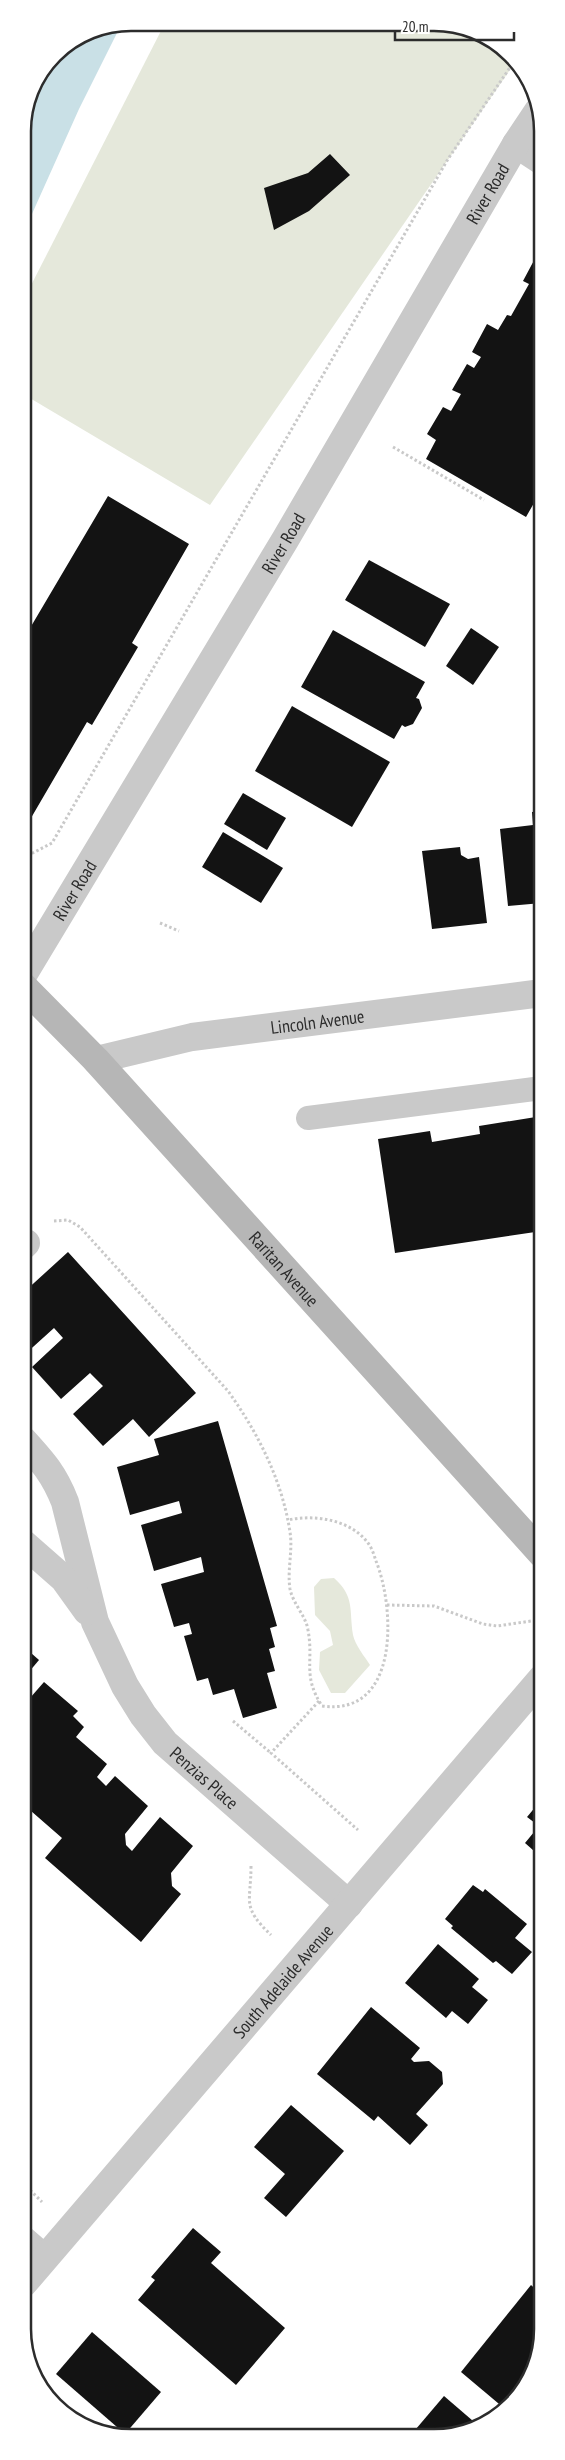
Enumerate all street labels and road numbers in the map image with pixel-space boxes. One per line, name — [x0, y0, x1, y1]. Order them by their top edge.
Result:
street label: River Road — [460, 159, 514, 228]
street label: River Road — [256, 509, 310, 578]
street label: River Road — [47, 856, 101, 925]
street label: Lincoln Avenue — [269, 1004, 365, 1039]
street label: Raritan Avenue — [244, 1226, 324, 1311]
street label: Penzias Place — [165, 1741, 243, 1814]
street label: South Adelaide Avenue — [227, 1919, 338, 2043]

